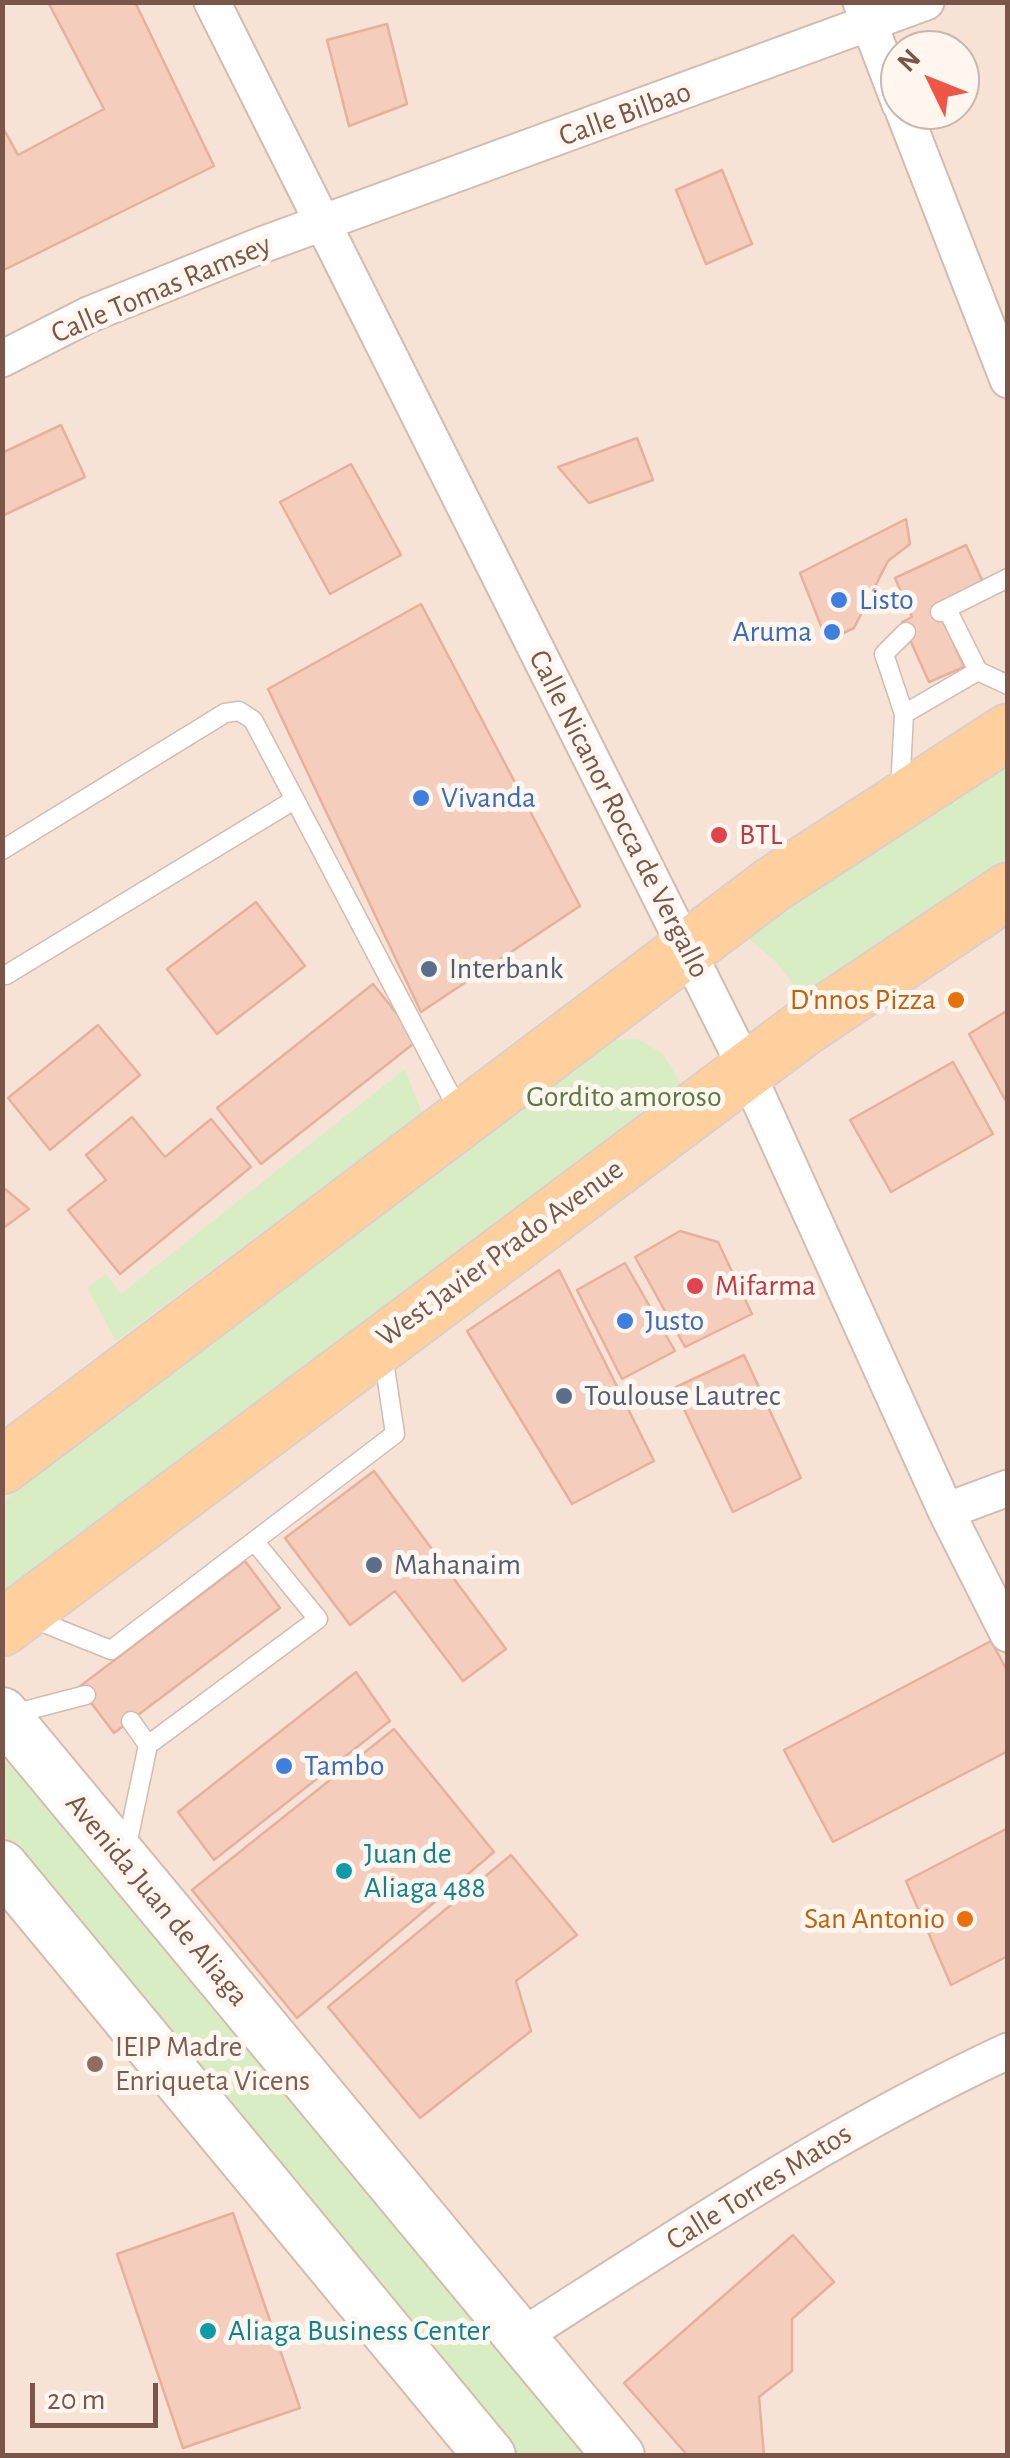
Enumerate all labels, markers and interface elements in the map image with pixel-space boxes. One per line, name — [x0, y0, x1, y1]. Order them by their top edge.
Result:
north arrow — [880, 30, 980, 130]
text: N — [893, 44, 926, 78]
street label: Calle Bilbao — [554, 74, 696, 154]
street label: Calle Tomas Ramsey — [46, 226, 276, 352]
place label: Listo — [859, 582, 914, 618]
marker: Listo — [828, 589, 850, 611]
place label: Aruma — [732, 614, 812, 650]
marker: Aruma — [821, 621, 843, 643]
street label: Calle Nicanor Rocca de Vergallo — [521, 644, 717, 984]
place label: Vivanda — [441, 780, 536, 816]
marker: Vivanda — [410, 787, 432, 809]
place label: BTL — [739, 817, 782, 853]
marker: BTL — [708, 824, 730, 846]
place label: Interbank — [449, 951, 563, 987]
marker: Interbank — [418, 958, 440, 980]
place label: D'nnos Pizza — [790, 982, 936, 1018]
marker: D'nnos Pizza — [945, 989, 967, 1011]
park label: Gordito amoroso — [526, 1079, 722, 1115]
street label: West Javier Prado Avenue — [369, 1151, 631, 1355]
place label: Mifarma — [715, 1268, 816, 1304]
marker: Mifarma — [684, 1275, 706, 1297]
place label: Justo — [645, 1303, 704, 1339]
marker: Justo — [614, 1310, 636, 1332]
place label: Toulouse Lautrec — [584, 1378, 780, 1414]
marker: Toulouse Lautrec — [553, 1385, 575, 1407]
place label: Mahanaim — [394, 1547, 521, 1583]
marker: Mahanaim — [363, 1554, 385, 1576]
place label: Tambo — [304, 1748, 384, 1784]
marker: Tambo — [273, 1755, 295, 1777]
street label: Avenida Juan de Aliaga — [58, 1786, 256, 2014]
place label: Juan de Aliaga 488 — [364, 1836, 486, 1906]
marker: Juan de Aliaga 488 — [333, 1860, 355, 1882]
place label: San Antonio — [804, 1901, 945, 1937]
marker: San Antonio — [954, 1908, 976, 1930]
place label: IEIP Madre Enriqueta Vicens — [115, 2029, 310, 2100]
marker: IEIP Madre Enriqueta Vicens — [84, 2053, 106, 2075]
street label: Calle Torres Matos — [660, 2116, 858, 2258]
place label: Aliaga Business Center — [228, 2313, 490, 2349]
marker: Aliaga Business Center — [197, 2320, 219, 2342]
scale bar — [35, 2363, 162, 2425]
text: 20 m — [47, 2385, 105, 2415]

